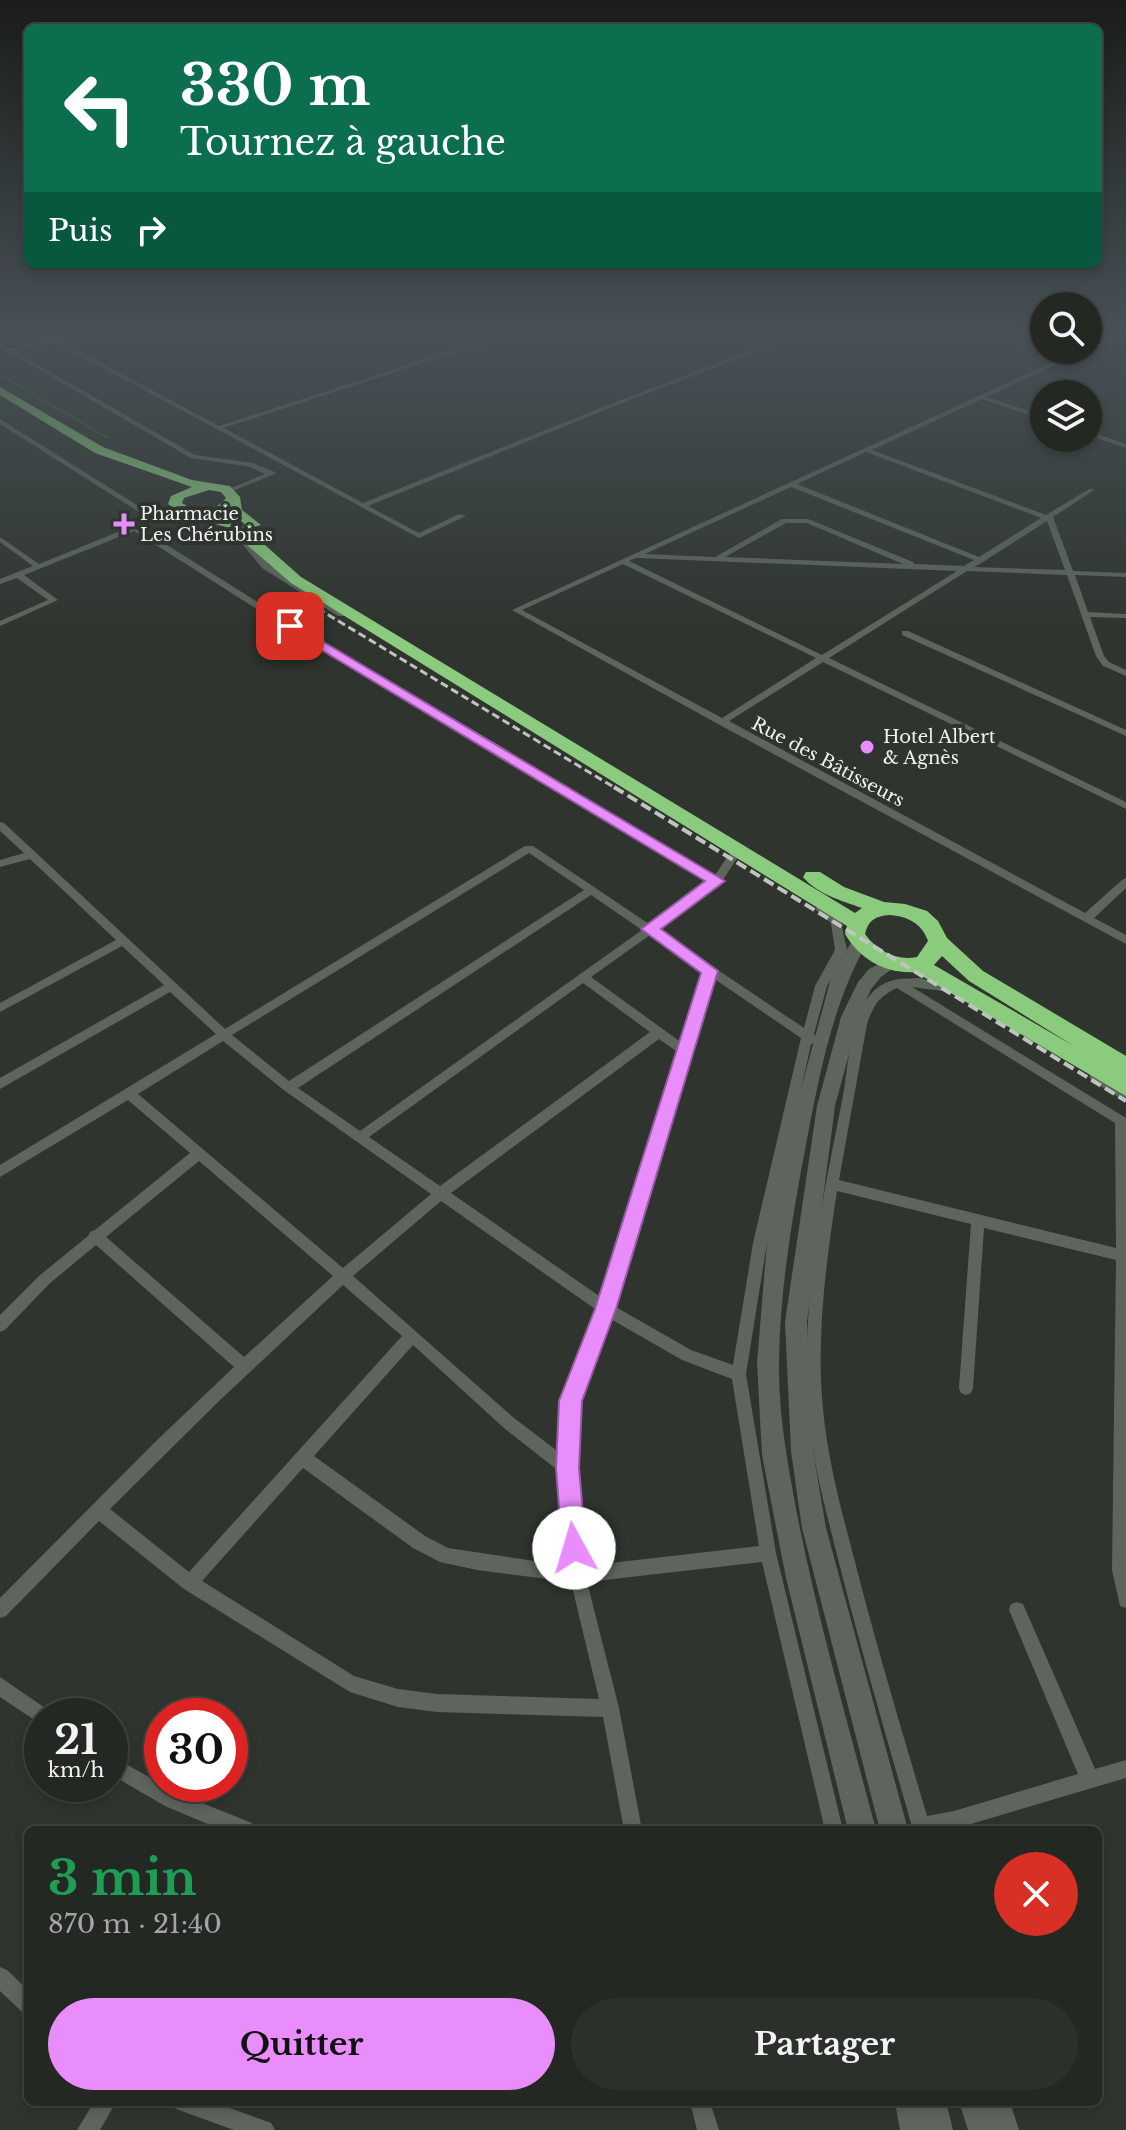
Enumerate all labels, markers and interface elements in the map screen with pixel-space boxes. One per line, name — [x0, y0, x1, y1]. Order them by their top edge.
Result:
text: 330 m — [180, 51, 370, 120]
icon: left — [48, 56, 152, 160]
text: Tournez à gauche — [180, 120, 506, 165]
icon: right — [129, 208, 173, 252]
text: Puis — [48, 212, 113, 249]
map controls — [1030, 292, 1102, 452]
button: search — [1030, 292, 1102, 364]
button: layers — [1030, 380, 1102, 452]
place label: Pharmacie Les Chérubins — [140, 503, 273, 546]
marker: Pharmacie Les Chérubins — [115, 515, 133, 533]
pin — [256, 592, 324, 660]
icon: arrive — [268, 604, 312, 648]
street label: Rue des Bâtisseurs — [748, 712, 908, 812]
place label: Hotel Albert & Agnès — [883, 726, 996, 769]
marker: Hotel Albert & Agnès — [858, 738, 876, 756]
position arrow — [532, 1506, 616, 1590]
speed limit sign: 30 — [144, 1698, 248, 1802]
text: 21 — [54, 1715, 98, 1765]
text: km/h — [48, 1758, 104, 1782]
text: 3 min — [48, 1848, 197, 1908]
button: close — [994, 1852, 1078, 1936]
text: 870 m · 21:40 — [48, 1908, 222, 1940]
button: Quitter — [48, 1998, 555, 2090]
button: Partager — [571, 1998, 1078, 2090]

